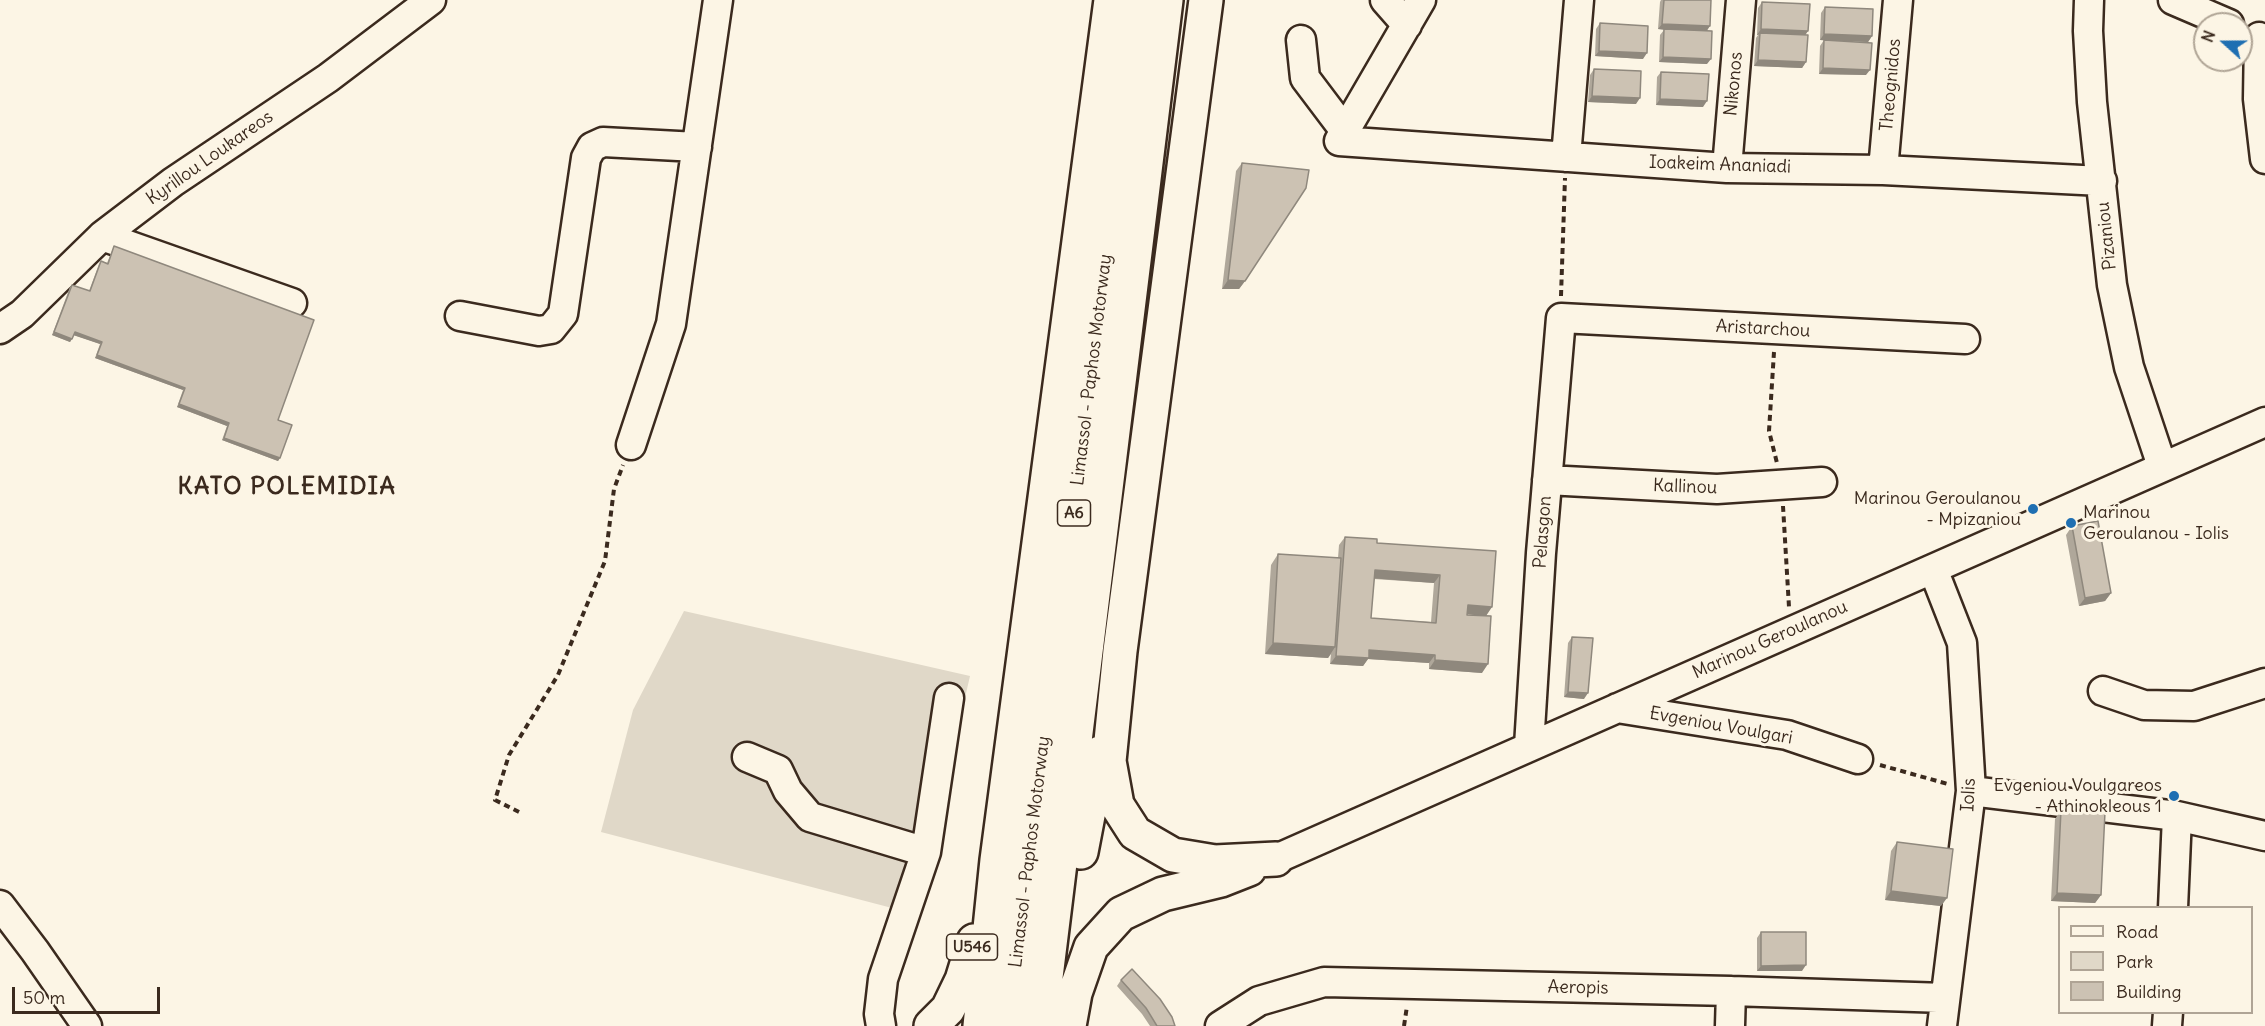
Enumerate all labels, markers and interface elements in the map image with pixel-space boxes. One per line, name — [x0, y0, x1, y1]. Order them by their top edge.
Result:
north arrow — [2193, 12, 2253, 72]
text: N — [2197, 28, 2219, 45]
street label: Theognidos — [1876, 38, 1906, 132]
street label: Nikonos — [1720, 51, 1748, 117]
street label: Kyrillou Loukareos — [142, 106, 278, 210]
street label: Ioakeim Ananiadi — [1649, 152, 1791, 178]
street label: Pizaniou — [2093, 201, 2121, 271]
street label: Limassol - Paphos Motorway — [1067, 253, 1117, 487]
street label: Aristarchou — [1715, 316, 1811, 342]
district label: KATO POLEMIDIA — [178, 473, 396, 501]
street label: Kallinou — [1652, 475, 1718, 499]
place label: Marinou Geroulanou - Mpizaniou — [1854, 488, 2021, 530]
street label: Pelasgon — [1530, 495, 1556, 569]
road number: A6 — [1058, 500, 1090, 526]
marker: Marinou Geroulanou - Mpizaniou — [2026, 502, 2040, 516]
place label: Marinou Geroulanou - Iolis — [2083, 502, 2229, 544]
marker: Marinou Geroulanou - Iolis — [2064, 516, 2078, 530]
street label: Marinou Geroulanou — [1689, 596, 1851, 684]
street label: Evgeniou Voulgari — [1648, 703, 1794, 749]
street label: Limassol - Paphos Motorway — [1005, 735, 1055, 969]
place label: Evgeniou Voulgareos - Athinokleous 1 — [1994, 775, 2162, 818]
street label: Iolis — [1957, 778, 1981, 812]
marker: Evgeniou Voulgareos - Athinokleous 1 — [2167, 789, 2181, 803]
legend — [2058, 906, 2253, 1014]
text: Road — [2116, 920, 2158, 943]
road number: U546 — [946, 934, 998, 960]
text: Park — [2116, 950, 2153, 973]
scale bar — [15, 975, 164, 1013]
street label: Aeropis — [1547, 977, 1609, 999]
text: Building — [2116, 980, 2181, 1003]
text: 50 m — [23, 986, 65, 1009]

